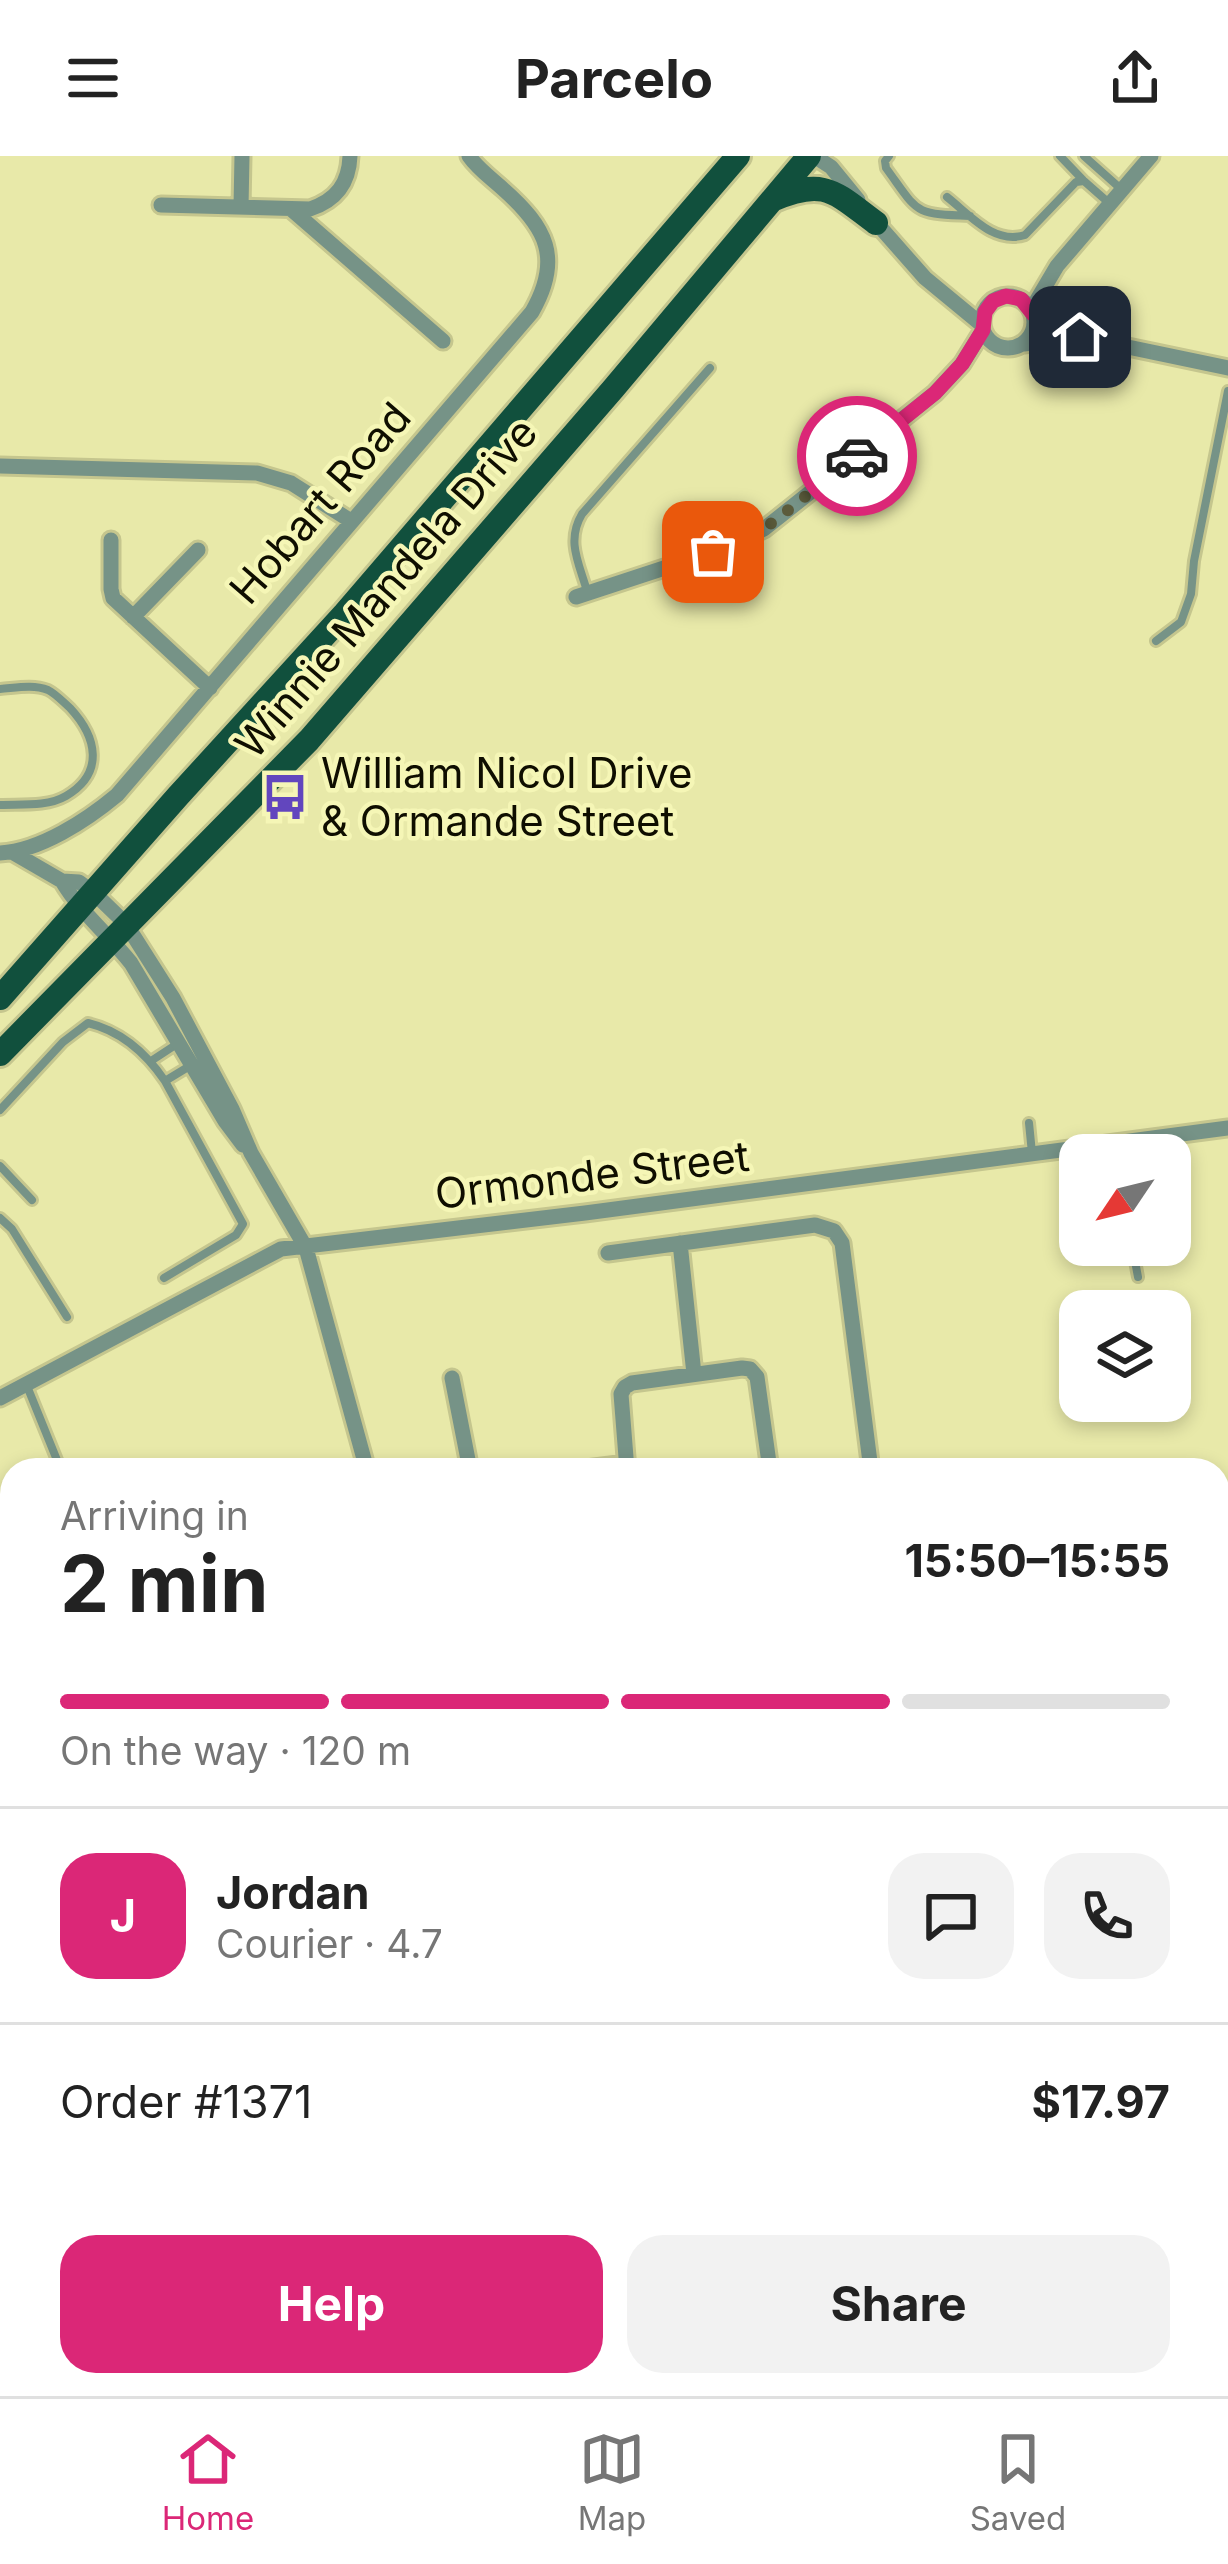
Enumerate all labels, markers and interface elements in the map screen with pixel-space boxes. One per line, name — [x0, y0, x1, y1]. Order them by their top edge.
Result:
icon: menu — [60, 45, 126, 111]
icon: share — [1102, 45, 1168, 111]
text: Parcelo — [515, 46, 713, 111]
pin — [1029, 286, 1131, 388]
icon: home — [1047, 304, 1113, 370]
street label: Hobart Road — [219, 392, 421, 614]
courier — [797, 396, 917, 516]
street label: Winnie Mandela Drive — [224, 407, 547, 768]
icon: car — [824, 423, 890, 489]
pin — [662, 501, 764, 603]
icon: bag — [680, 519, 746, 585]
place label: William Nicol Drive & Ormande Street — [321, 747, 692, 846]
bus stop icon: William Nicol Drive & Ormande Street — [260, 772, 310, 822]
street label: Ormonde Street — [432, 1130, 752, 1219]
north arrow — [1059, 1134, 1191, 1266]
map controls — [1059, 1134, 1191, 1422]
button: layers — [1059, 1290, 1191, 1422]
text: Arriving in — [60, 1492, 249, 1539]
text: 15:50–15:55 — [904, 1533, 1170, 1588]
text: 2 min — [60, 1536, 268, 1631]
text: On the way · 120 m — [60, 1727, 411, 1774]
button: chat — [888, 1853, 1014, 1979]
button: phone — [1044, 1853, 1170, 1979]
text: Jordan — [216, 1865, 370, 1920]
text: J — [110, 1888, 136, 1943]
text: Courier · 4.7 — [216, 1920, 443, 1967]
text: Order #1371 — [60, 2074, 312, 2129]
text: $17.97 — [1032, 2074, 1170, 2129]
button: Help — [60, 2235, 603, 2373]
button: Share — [627, 2235, 1170, 2373]
tab: Home — [162, 2426, 254, 2538]
tab: Map — [578, 2426, 646, 2538]
tab: Saved — [970, 2426, 1066, 2538]

